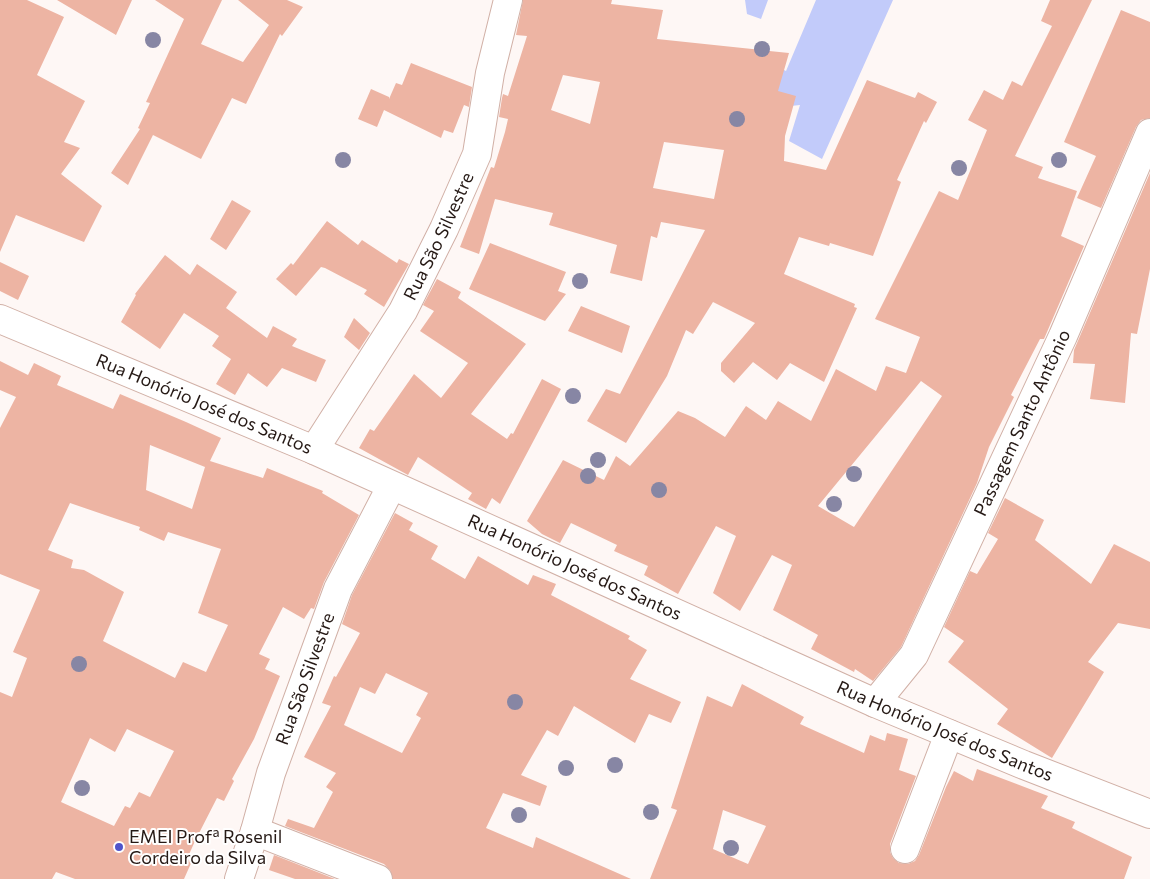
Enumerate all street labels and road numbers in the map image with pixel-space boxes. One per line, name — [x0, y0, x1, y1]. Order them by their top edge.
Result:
street label: Rua São Silvestre — [398, 168, 478, 304]
street label: Passagem Santo Antônio — [969, 326, 1074, 519]
street label: Rua Honório José dos Santos — [93, 348, 316, 458]
street label: Rua Honório José dos Santos — [465, 509, 685, 624]
street label: Rua São Silvestre — [270, 609, 339, 748]
street label: Rua Honório José dos Santos — [834, 675, 1056, 785]

